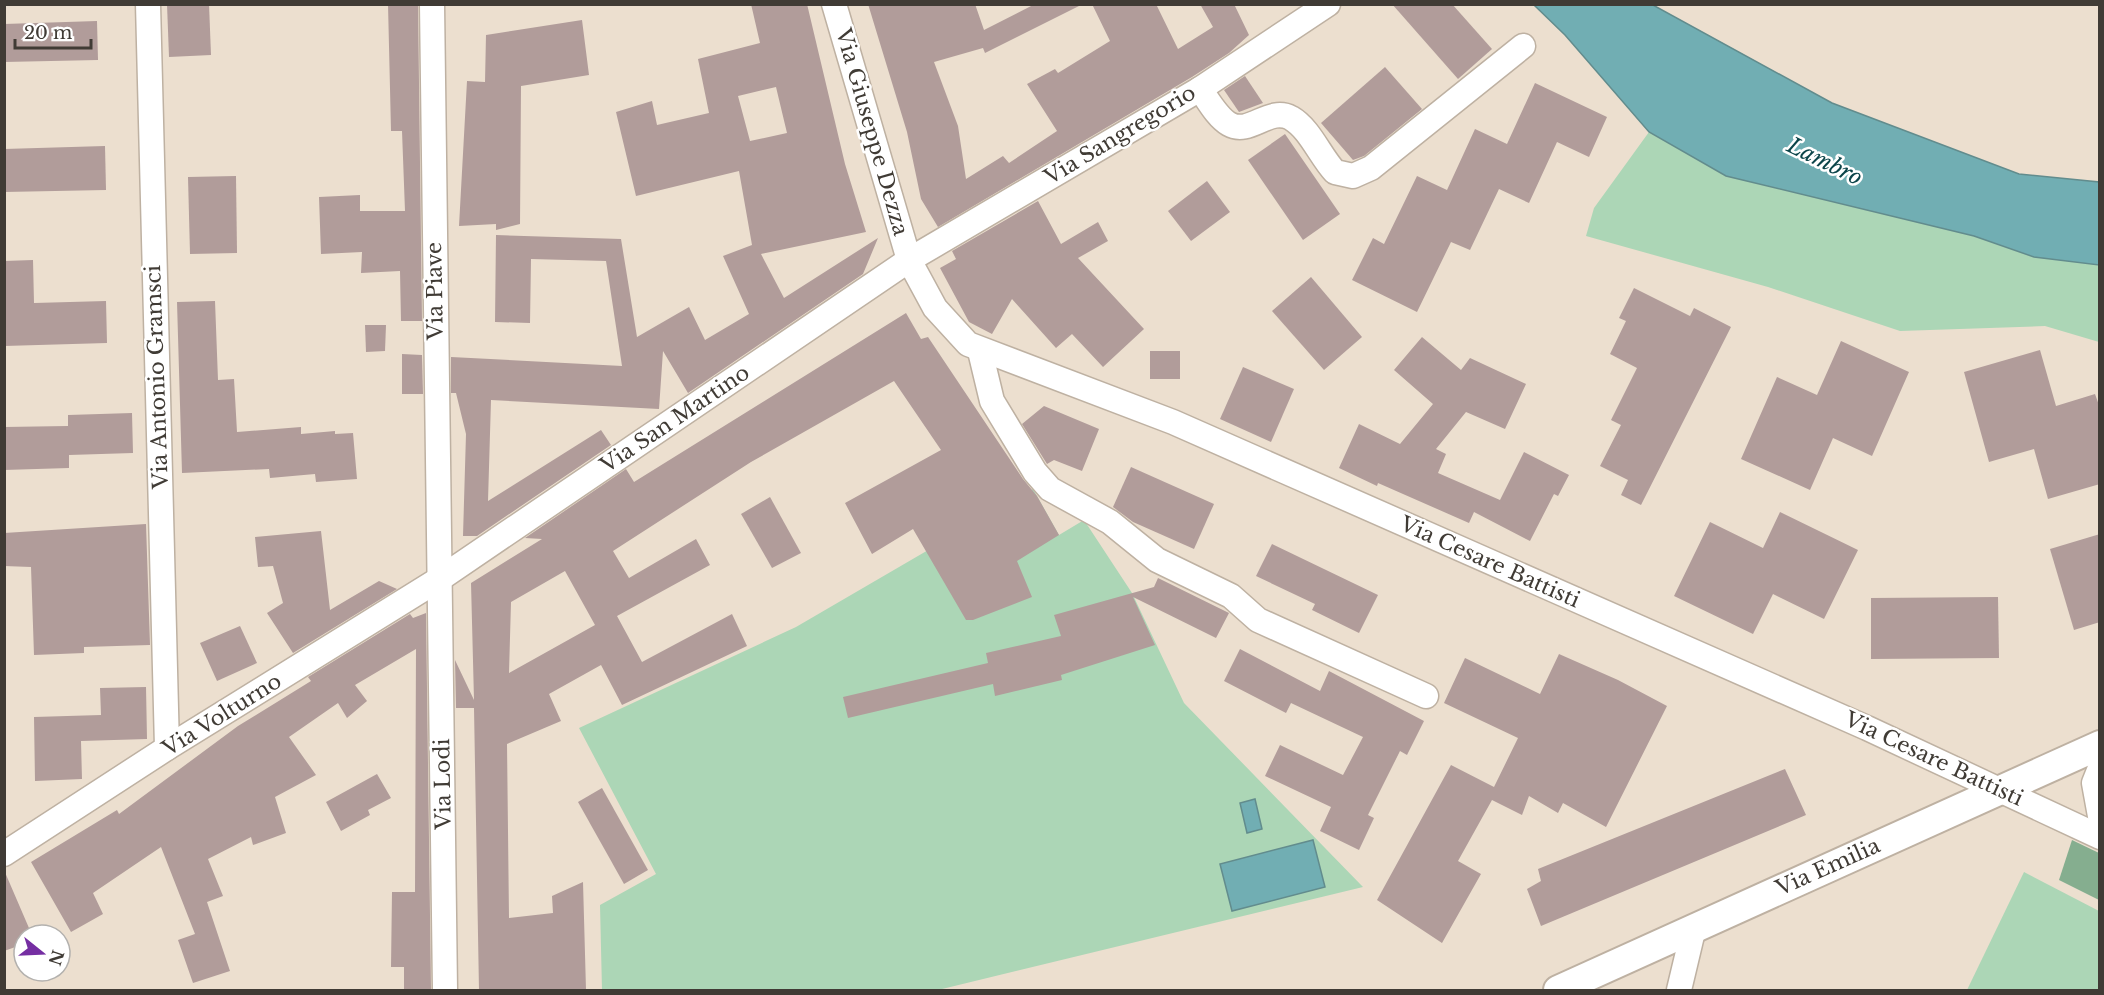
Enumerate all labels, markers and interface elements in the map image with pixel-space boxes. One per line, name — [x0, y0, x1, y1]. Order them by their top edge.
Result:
scale bar — [15, 12, 92, 50]
text: 20 m — [24, 22, 72, 44]
street label: Via Giuseppe Dezza — [830, 25, 914, 239]
street label: Via Sangregorio — [1039, 80, 1200, 191]
water label: Lambro — [1782, 131, 1867, 191]
street label: Via Piave — [421, 242, 449, 341]
street label: Via Antonio Gramsci — [140, 265, 174, 490]
street label: Via San Martino — [595, 359, 755, 479]
street label: Via Cesare Battisti — [1395, 510, 1584, 613]
street label: Via Volturno — [157, 668, 286, 762]
street label: Via Cesare Battisti — [1840, 706, 2027, 812]
street label: Via Lodi — [429, 738, 457, 831]
street label: Via Emilia — [1771, 832, 1885, 902]
north arrow — [12, 923, 72, 983]
text: N — [44, 947, 68, 968]

